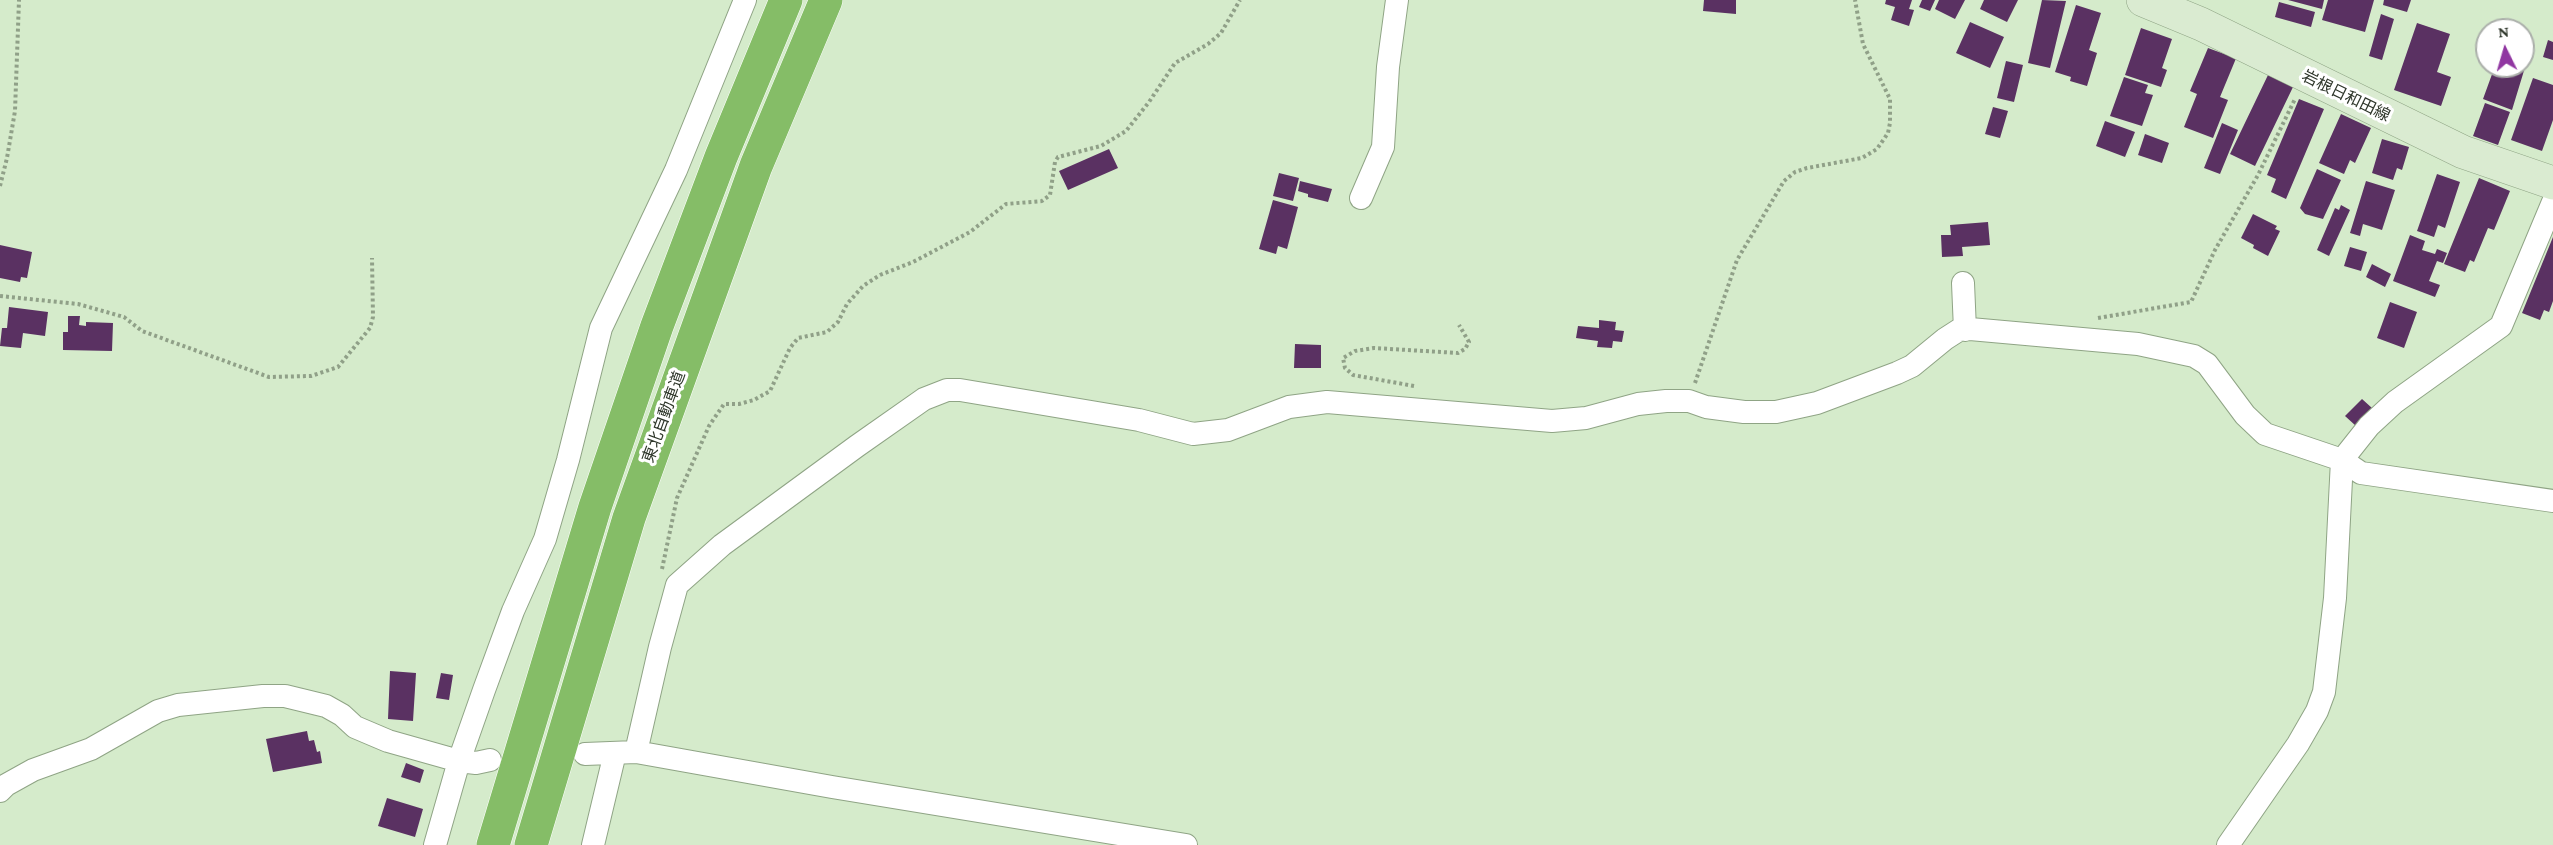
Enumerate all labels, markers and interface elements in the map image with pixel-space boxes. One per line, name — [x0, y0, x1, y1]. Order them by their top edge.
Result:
north arrow — [2475, 18, 2535, 78]
text: N — [2497, 23, 2510, 41]
street label: 岩根日和田線 — [2299, 66, 2393, 126]
street label: 東北自動車道 — [639, 369, 689, 465]

